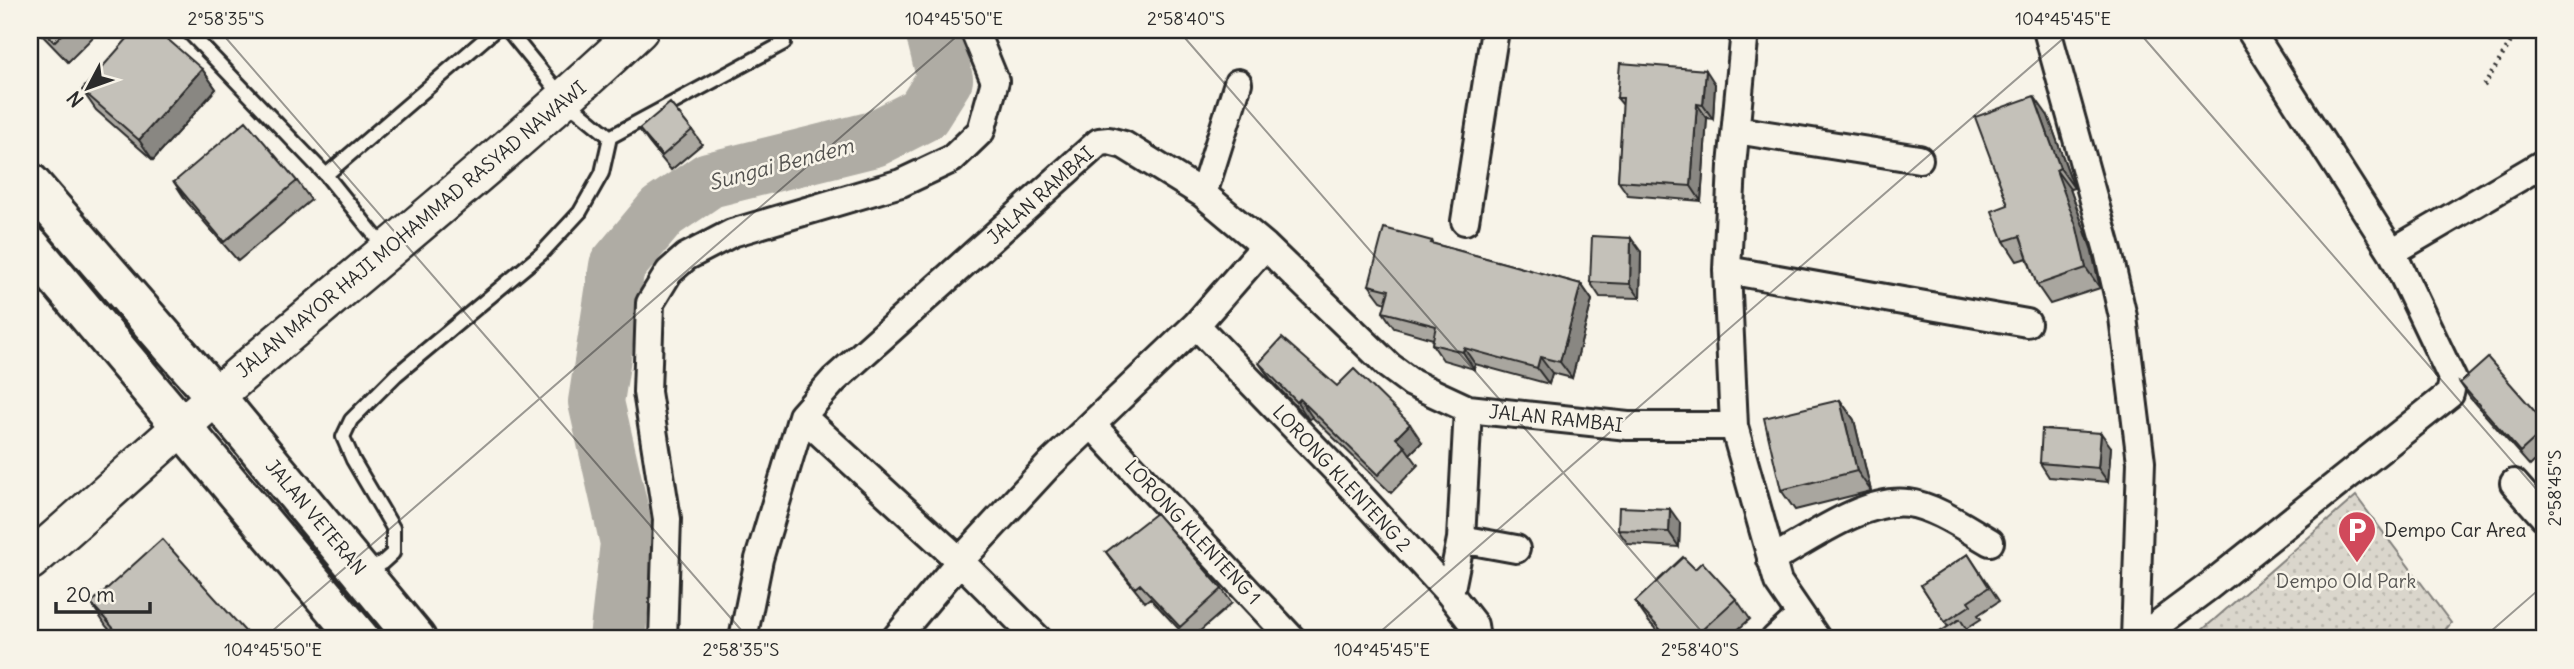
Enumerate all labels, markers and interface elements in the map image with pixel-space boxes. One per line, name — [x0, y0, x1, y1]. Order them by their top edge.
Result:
text: 2°58'35"S — [188, 7, 264, 30]
text: 104°45'50"E — [905, 7, 1003, 30]
text: 2°58'40"S — [1147, 7, 1225, 30]
text: 104°45'45"E — [2015, 7, 2111, 30]
north arrow — [52, 52, 122, 122]
street label: JALAN MAYOR HAJI MOHAMMAD RASYAD NAWAWI — [231, 75, 591, 383]
text: N — [62, 86, 89, 112]
water label: Sungai Bendem — [706, 132, 857, 196]
street label: JALAN RAMBAI — [982, 141, 1098, 249]
street label: JALAN RAMBAI — [1488, 399, 1624, 437]
street label: LORONG KLENTENG 2 — [1268, 400, 1416, 556]
text: 2°58'45"S — [2543, 450, 2566, 526]
street label: JALAN VETERAN — [261, 454, 371, 580]
street label: LORONG KLENTENG 1 — [1120, 455, 1266, 609]
parking icon: Dempo Car Area — [2336, 509, 2378, 564]
place label: Dempo Car Area — [2384, 518, 2526, 542]
park label: Dempo Old Park — [2276, 569, 2416, 593]
scale bar — [56, 571, 150, 615]
text: 20 m — [66, 581, 115, 608]
text: 104°45'50"E — [224, 638, 322, 661]
text: 2°58'35"S — [703, 638, 779, 661]
text: 104°45'45"E — [1334, 638, 1430, 661]
text: 2°58'40"S — [1661, 638, 1739, 661]

